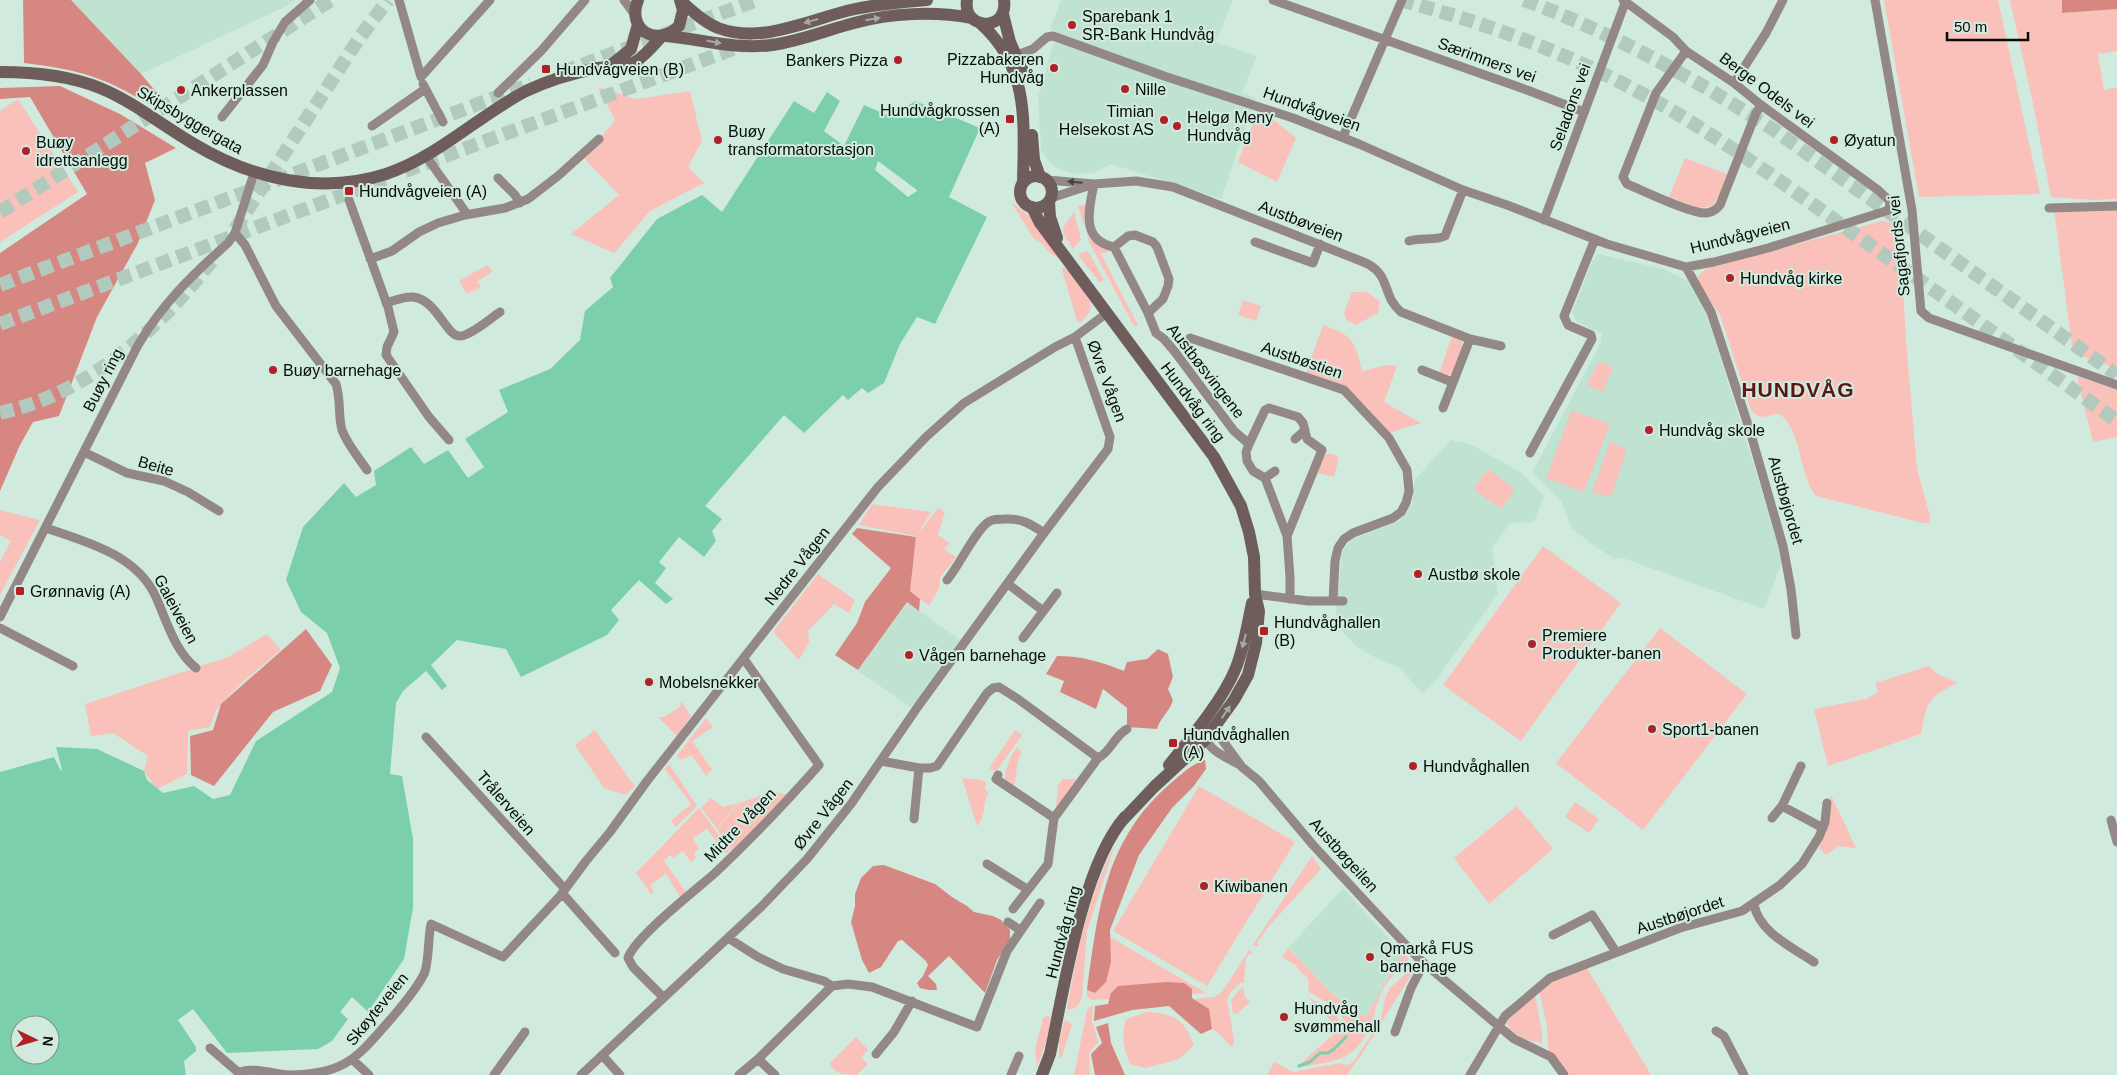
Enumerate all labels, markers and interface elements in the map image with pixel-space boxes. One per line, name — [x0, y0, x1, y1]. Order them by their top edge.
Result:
place label: Sparebank 1 SR-Bank Hundvåg — [1082, 8, 1215, 43]
scale bar — [1947, 10, 2028, 42]
one-way arrow — [865, 15, 881, 23]
one-way arrow — [803, 18, 818, 26]
text: 50 m — [1954, 18, 1987, 35]
marker: Sparebank 1 SR-Bank Hundvåg — [1066, 19, 1078, 31]
street label: Særimners vei — [1436, 34, 1538, 86]
one-way arrow — [706, 39, 722, 47]
street label: Berge Odels vei — [1716, 49, 1818, 131]
place label: Pizzabakeren Hundvåg — [947, 51, 1044, 86]
place label: Bankers Pizza — [786, 52, 888, 69]
marker: Bankers Pizza — [892, 54, 904, 66]
place label: Hundvågveien (B) — [556, 61, 684, 78]
street label: Seladons vei — [1546, 61, 1594, 153]
marker: Pizzabakeren Hundvåg — [1048, 62, 1060, 74]
marker: Hundvågveien (B) — [540, 63, 552, 75]
place label: Nille — [1135, 81, 1166, 98]
place label: Ankerplassen — [191, 82, 288, 99]
street label: Skipsbyggergata — [134, 83, 246, 157]
marker: Nille — [1119, 83, 1131, 95]
marker: Ankerplassen — [175, 84, 187, 96]
street label: Hundvågveien — [1261, 84, 1363, 134]
place label: Hundvågkrossen (A) — [880, 102, 1000, 137]
place label: Timian Helsekost AS — [1059, 103, 1154, 138]
place label: Helgø Meny Hundvåg — [1187, 109, 1273, 144]
marker: Hundvågkrossen (A) — [1004, 113, 1016, 125]
marker: Timian Helsekost AS — [1158, 114, 1170, 126]
marker: Helgø Meny Hundvåg — [1171, 120, 1183, 132]
place label: Buøy transformatorstasjon — [728, 123, 874, 158]
place label: Øyatun — [1844, 132, 1896, 149]
place label: Buøy idrettsanlegg — [36, 134, 128, 169]
marker: Buøy transformatorstasjon — [712, 134, 724, 146]
marker: Øyatun — [1828, 134, 1840, 146]
marker: Buøy idrettsanlegg — [20, 145, 32, 157]
one-way arrow — [1067, 178, 1083, 186]
place label: Hundvågveien (A) — [359, 183, 487, 200]
marker: Hundvågveien (A) — [343, 185, 355, 197]
street label: Sagafjords vei — [1885, 195, 1913, 297]
street label: Austbøveien — [1256, 197, 1346, 245]
street label: Hundvågveien — [1688, 215, 1792, 257]
place label: Hundvåg kirke — [1740, 270, 1842, 287]
marker: Hundvåg kirke — [1724, 272, 1736, 284]
street label: Austbøsvingene — [1164, 321, 1248, 422]
street label: Øvre Vågen — [1084, 338, 1130, 424]
street label: Austbøstien — [1259, 338, 1345, 382]
street label: Buøy ring — [80, 346, 126, 414]
street label: Hundvåg ring — [1158, 359, 1228, 445]
place label: Buøy barnehage — [283, 362, 401, 379]
marker: Buøy barnehage — [267, 364, 279, 376]
district label: HUNDVÅG — [1741, 378, 1855, 401]
place label: Hundvåg skole — [1659, 422, 1765, 439]
marker: Hundvåg skole — [1643, 424, 1655, 436]
street label: Beite — [136, 453, 176, 479]
street label: Austbøjordet — [1765, 454, 1807, 546]
street label: Nedre Vågen — [761, 524, 833, 608]
place label: Austbø skole — [1428, 566, 1521, 583]
marker: Austbø skole — [1412, 568, 1424, 580]
street label: Galeiveien — [151, 572, 201, 646]
place label: Grønnavig (A) — [30, 583, 130, 600]
marker: Grønnavig (A) — [14, 585, 26, 597]
place label: Hundvåghallen (B) — [1274, 614, 1381, 649]
marker: Hundvåghallen (B) — [1258, 625, 1270, 637]
place label: Premiere Produkter-banen — [1542, 627, 1661, 662]
one-way arrow — [1240, 634, 1248, 649]
marker: Premiere Produkter-banen — [1526, 638, 1538, 650]
place label: Vågen barnehage — [919, 647, 1046, 664]
marker: Vågen barnehage — [903, 649, 915, 661]
place label: Mobelsnekker — [659, 674, 759, 691]
marker: Mobelsnekker — [643, 676, 655, 688]
one-way arrow — [1221, 705, 1231, 719]
place label: Sport1-banen — [1662, 721, 1759, 738]
marker: Sport1-banen — [1646, 723, 1658, 735]
place label: Hundvåghallen (A) — [1183, 726, 1290, 761]
marker: Hundvåghallen (A) — [1167, 737, 1179, 749]
place label: Hundvåghallen — [1423, 758, 1530, 775]
marker: Hundvåghallen — [1407, 760, 1419, 772]
street label: Trålerveien — [474, 767, 538, 839]
street label: Øvre Vågen — [790, 775, 856, 853]
street label: Midtre Vågen — [701, 785, 779, 865]
street label: Austbøgeilen — [1306, 815, 1382, 895]
place label: Kiwibanen — [1214, 878, 1288, 895]
marker: Kiwibanen — [1198, 880, 1210, 892]
street label: Hundvåg ring — [1042, 884, 1084, 980]
street label: Austbøjordet — [1634, 893, 1726, 937]
place label: Qmarkå FUS barnehage — [1380, 940, 1473, 975]
marker: Qmarkå FUS barnehage — [1364, 951, 1376, 963]
street label: Skøyteveien — [343, 969, 411, 1049]
place label: Hundvåg svømmehall — [1294, 1000, 1380, 1035]
marker: Hundvåg svømmehall — [1278, 1011, 1290, 1023]
north arrow — [10, 1015, 60, 1065]
text: N — [40, 1035, 56, 1047]

